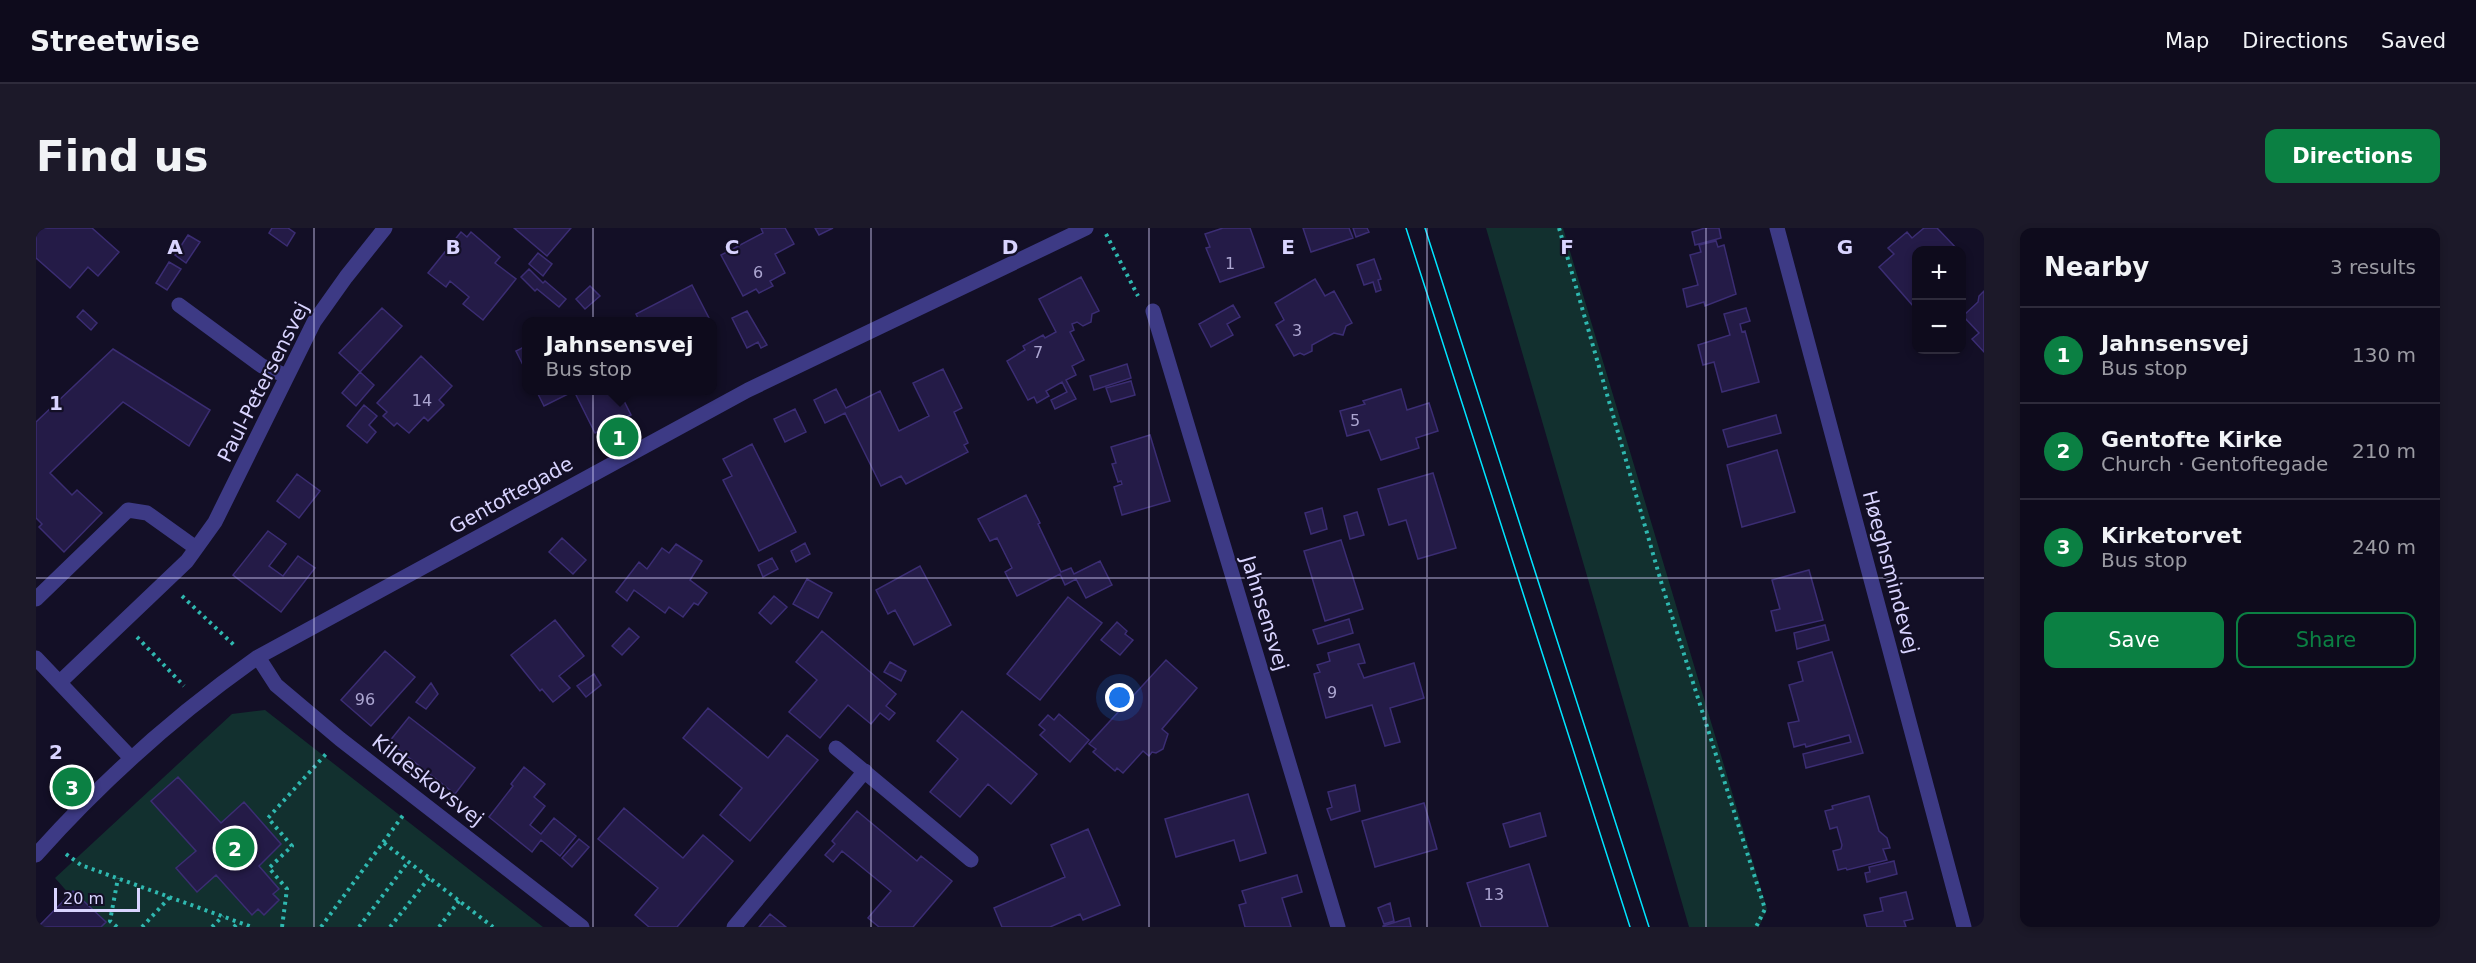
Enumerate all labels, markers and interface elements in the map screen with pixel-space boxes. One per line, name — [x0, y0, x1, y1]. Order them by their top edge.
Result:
text: Streetwise — [30, 25, 200, 58]
text: Map — [2165, 29, 2209, 53]
text: Directions — [2242, 29, 2348, 53]
text: Saved — [2381, 29, 2446, 53]
button: Directions — [2265, 129, 2440, 183]
text: Find us — [36, 132, 209, 181]
text: A — [167, 235, 183, 259]
text: B — [445, 235, 461, 259]
text: C — [725, 235, 739, 259]
text: D — [1002, 235, 1018, 259]
text: E — [1281, 235, 1295, 259]
text: F — [1560, 235, 1574, 259]
text: G — [1837, 235, 1853, 259]
map controls — [1912, 246, 1966, 354]
button: + — [1912, 246, 1966, 300]
text: Nearby — [2044, 252, 2149, 282]
house number: 1 — [1225, 254, 1235, 273]
text: 3 results — [2330, 255, 2416, 279]
house number: 6 — [753, 263, 763, 282]
street label: Paul-Petersensvej — [212, 298, 314, 466]
button: − — [1912, 300, 1966, 354]
popup — [522, 317, 717, 395]
house number: 3 — [1292, 321, 1302, 340]
text: Jahnsensvej — [2101, 331, 2249, 356]
text: Jahnsensvej — [546, 332, 693, 357]
house number: 7 — [1033, 343, 1043, 362]
text: 1 — [2057, 343, 2070, 367]
text: 130 m — [2352, 343, 2416, 367]
text: Bus stop — [2101, 356, 2187, 380]
text: Bus stop — [546, 357, 632, 381]
text: 1 — [49, 391, 63, 415]
house number: 14 — [412, 391, 432, 410]
house number: 5 — [1350, 411, 1360, 430]
pin: 1 — [600, 414, 638, 460]
text: Gentofte Kirke — [2101, 427, 2282, 452]
text: 2 — [2057, 439, 2070, 463]
text: 210 m — [2352, 439, 2416, 463]
street label: Gentoftegade — [445, 451, 577, 539]
text: Church · Gentoftegade — [2101, 452, 2328, 476]
street label: Høeghsmindevej — [1858, 488, 1924, 656]
text: Kirketorvet — [2101, 523, 2242, 548]
text: 3 — [2057, 535, 2070, 559]
text: 240 m — [2352, 535, 2416, 559]
text: Bus stop — [2101, 548, 2187, 572]
street label: Jahnsensvej — [1236, 551, 1294, 673]
button: Save — [2044, 612, 2224, 668]
button: Share — [2236, 612, 2416, 668]
your location — [1105, 683, 1134, 712]
house number: 9 — [1327, 683, 1337, 702]
house number: 96 — [355, 690, 375, 709]
street label: Kildeskovsvej — [368, 729, 488, 831]
text: 2 — [49, 740, 63, 764]
pin: 3 — [52, 764, 92, 810]
pin: 2 — [216, 826, 254, 870]
scale bar — [54, 885, 140, 912]
house number: 13 — [1484, 885, 1504, 904]
text: 20 m — [63, 889, 104, 908]

